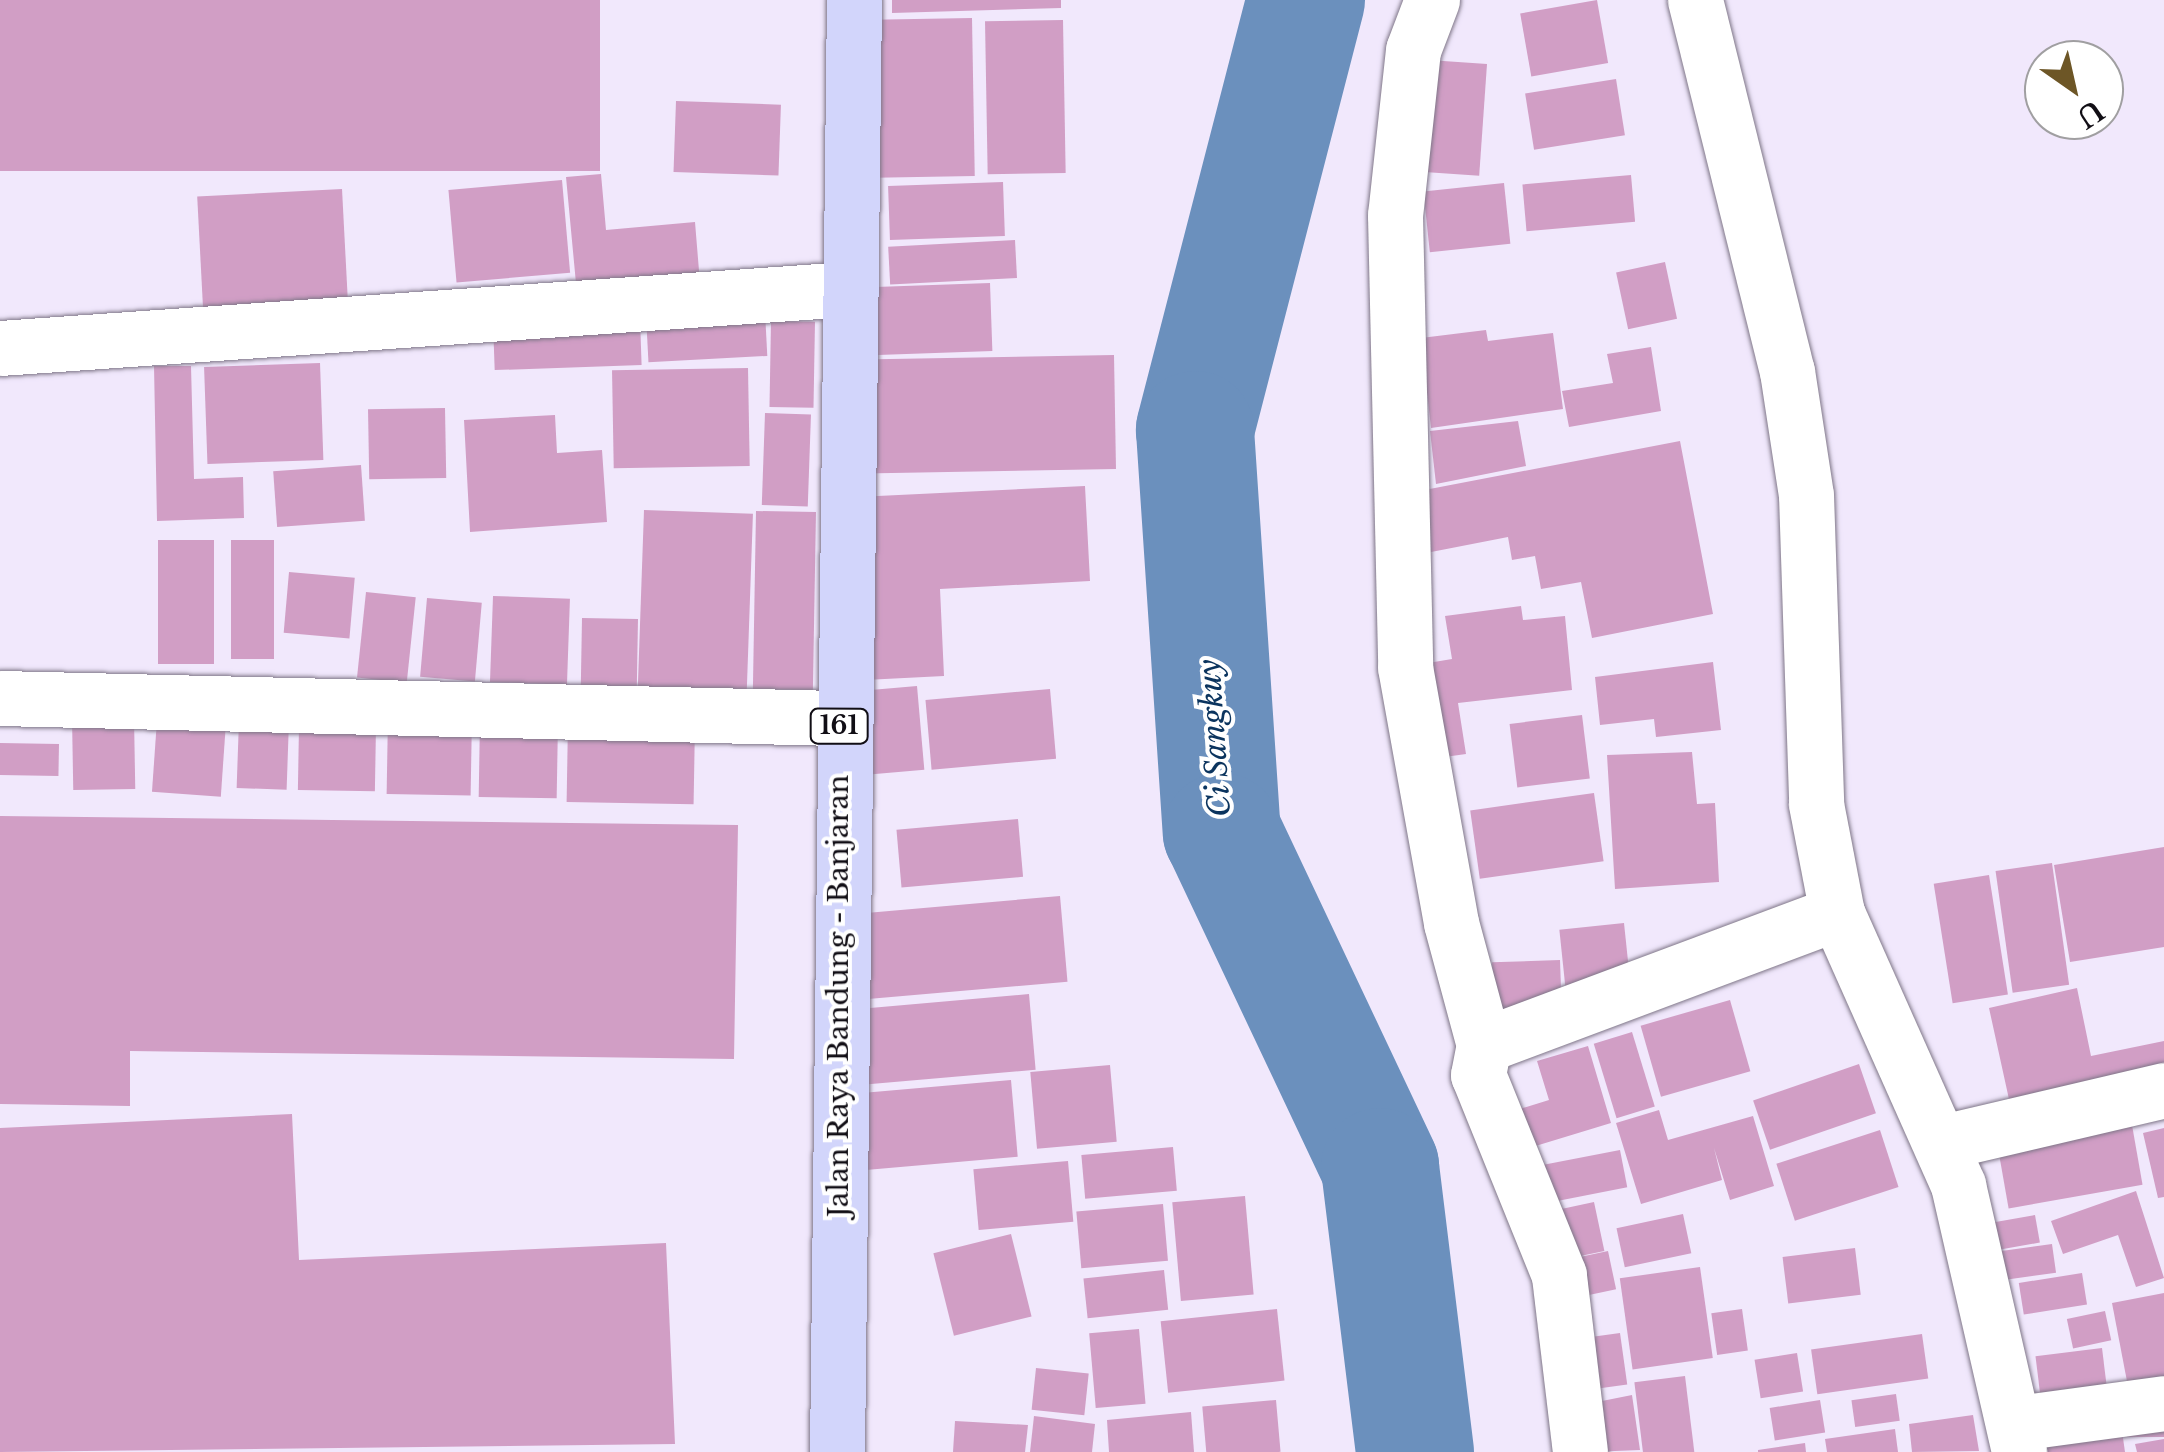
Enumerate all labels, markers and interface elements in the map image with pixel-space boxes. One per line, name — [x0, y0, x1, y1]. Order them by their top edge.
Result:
north arrow — [2024, 40, 2124, 140]
text: U — [2070, 92, 2110, 135]
water label: Ci Sangkuy — [1192, 657, 1238, 819]
road number: 161 — [809, 706, 869, 746]
street label: Jalan Raya Bandung - Banjaran — [822, 774, 856, 1218]

